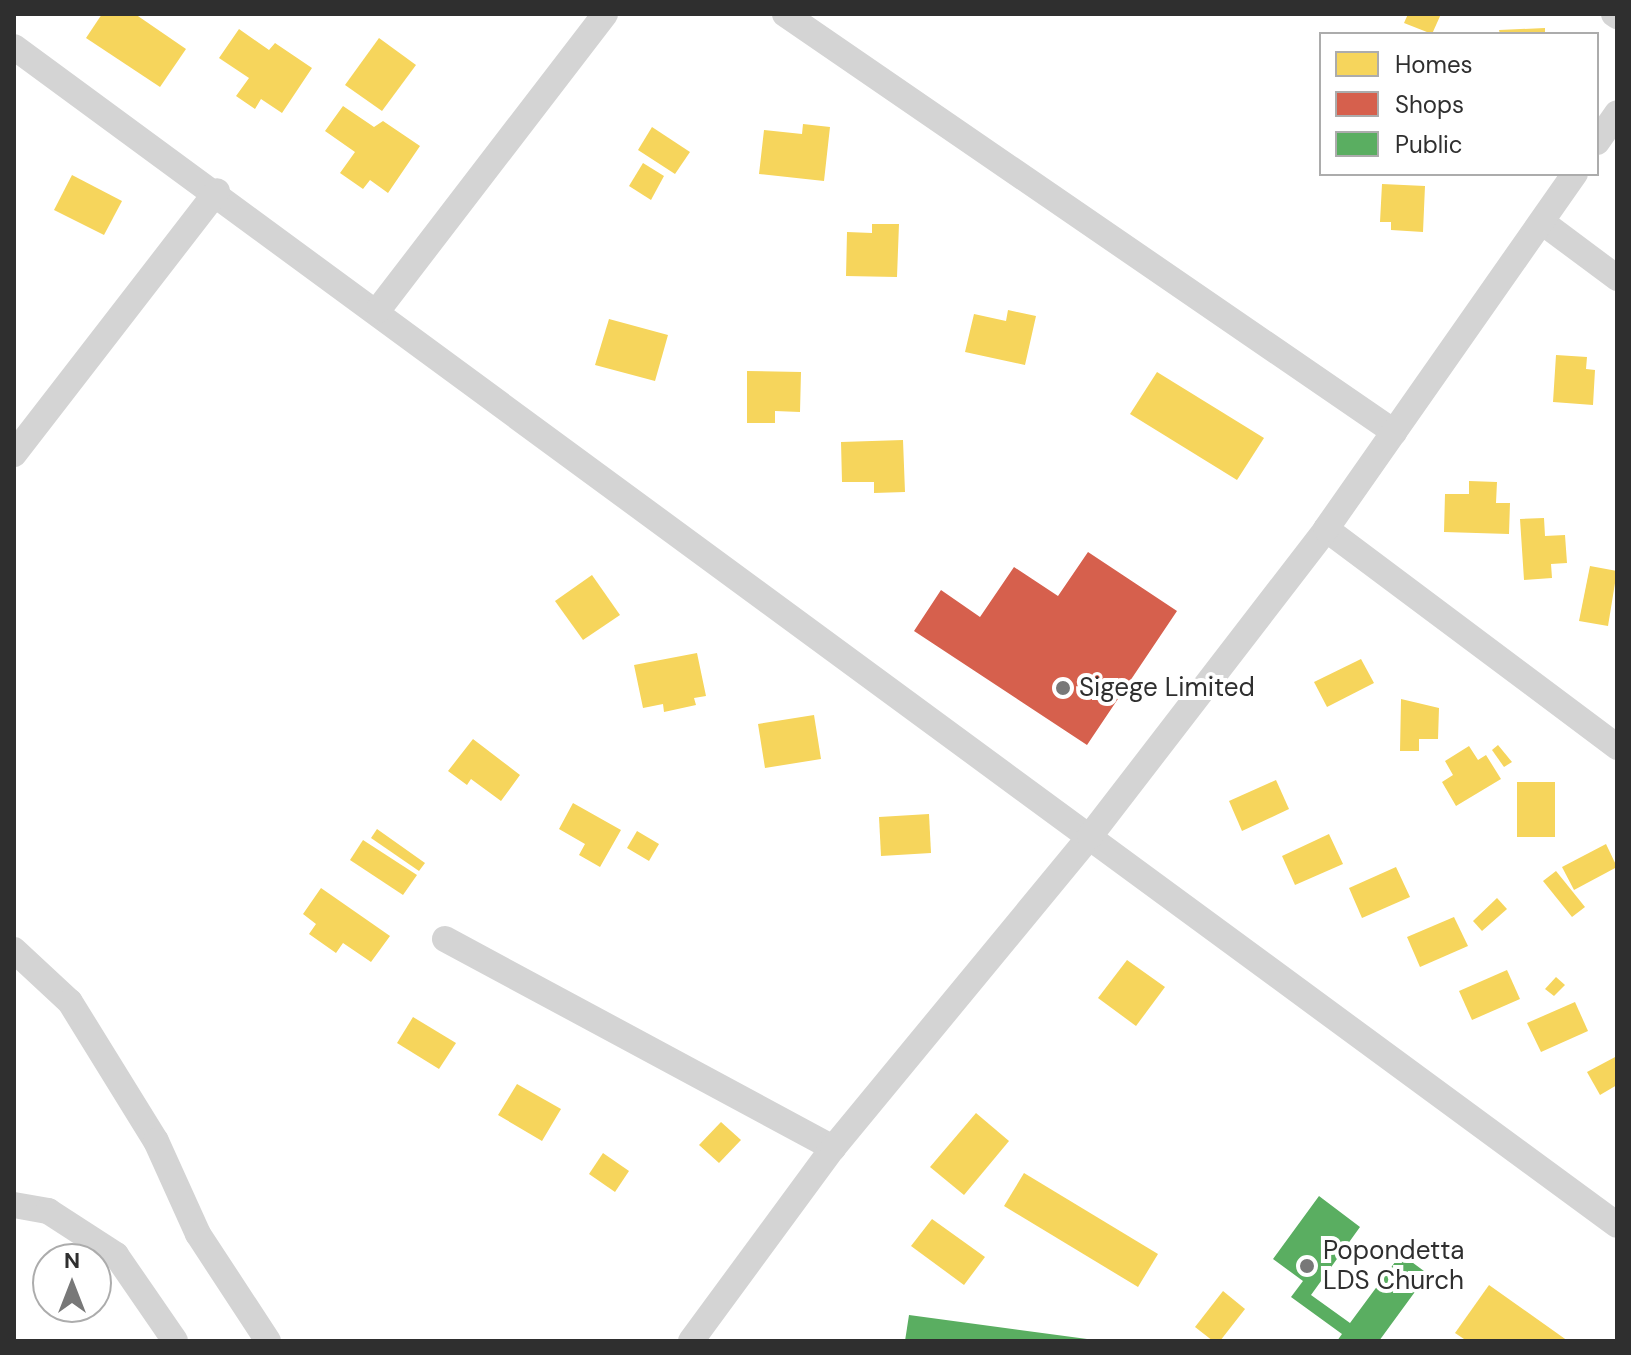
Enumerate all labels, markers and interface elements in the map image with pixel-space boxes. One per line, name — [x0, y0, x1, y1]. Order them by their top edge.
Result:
legend — [1319, 32, 1599, 176]
text: Homes — [1395, 49, 1473, 80]
text: Shops — [1395, 89, 1464, 120]
text: Public — [1395, 129, 1463, 160]
place label: Sigege Limited — [1079, 672, 1255, 704]
marker: Sigege Limited — [1054, 679, 1072, 697]
place label: Popondetta LDS Church — [1323, 1235, 1465, 1296]
north arrow — [32, 1243, 112, 1323]
text: N — [64, 1246, 80, 1275]
marker: Popondetta LDS Church — [1298, 1257, 1316, 1275]

